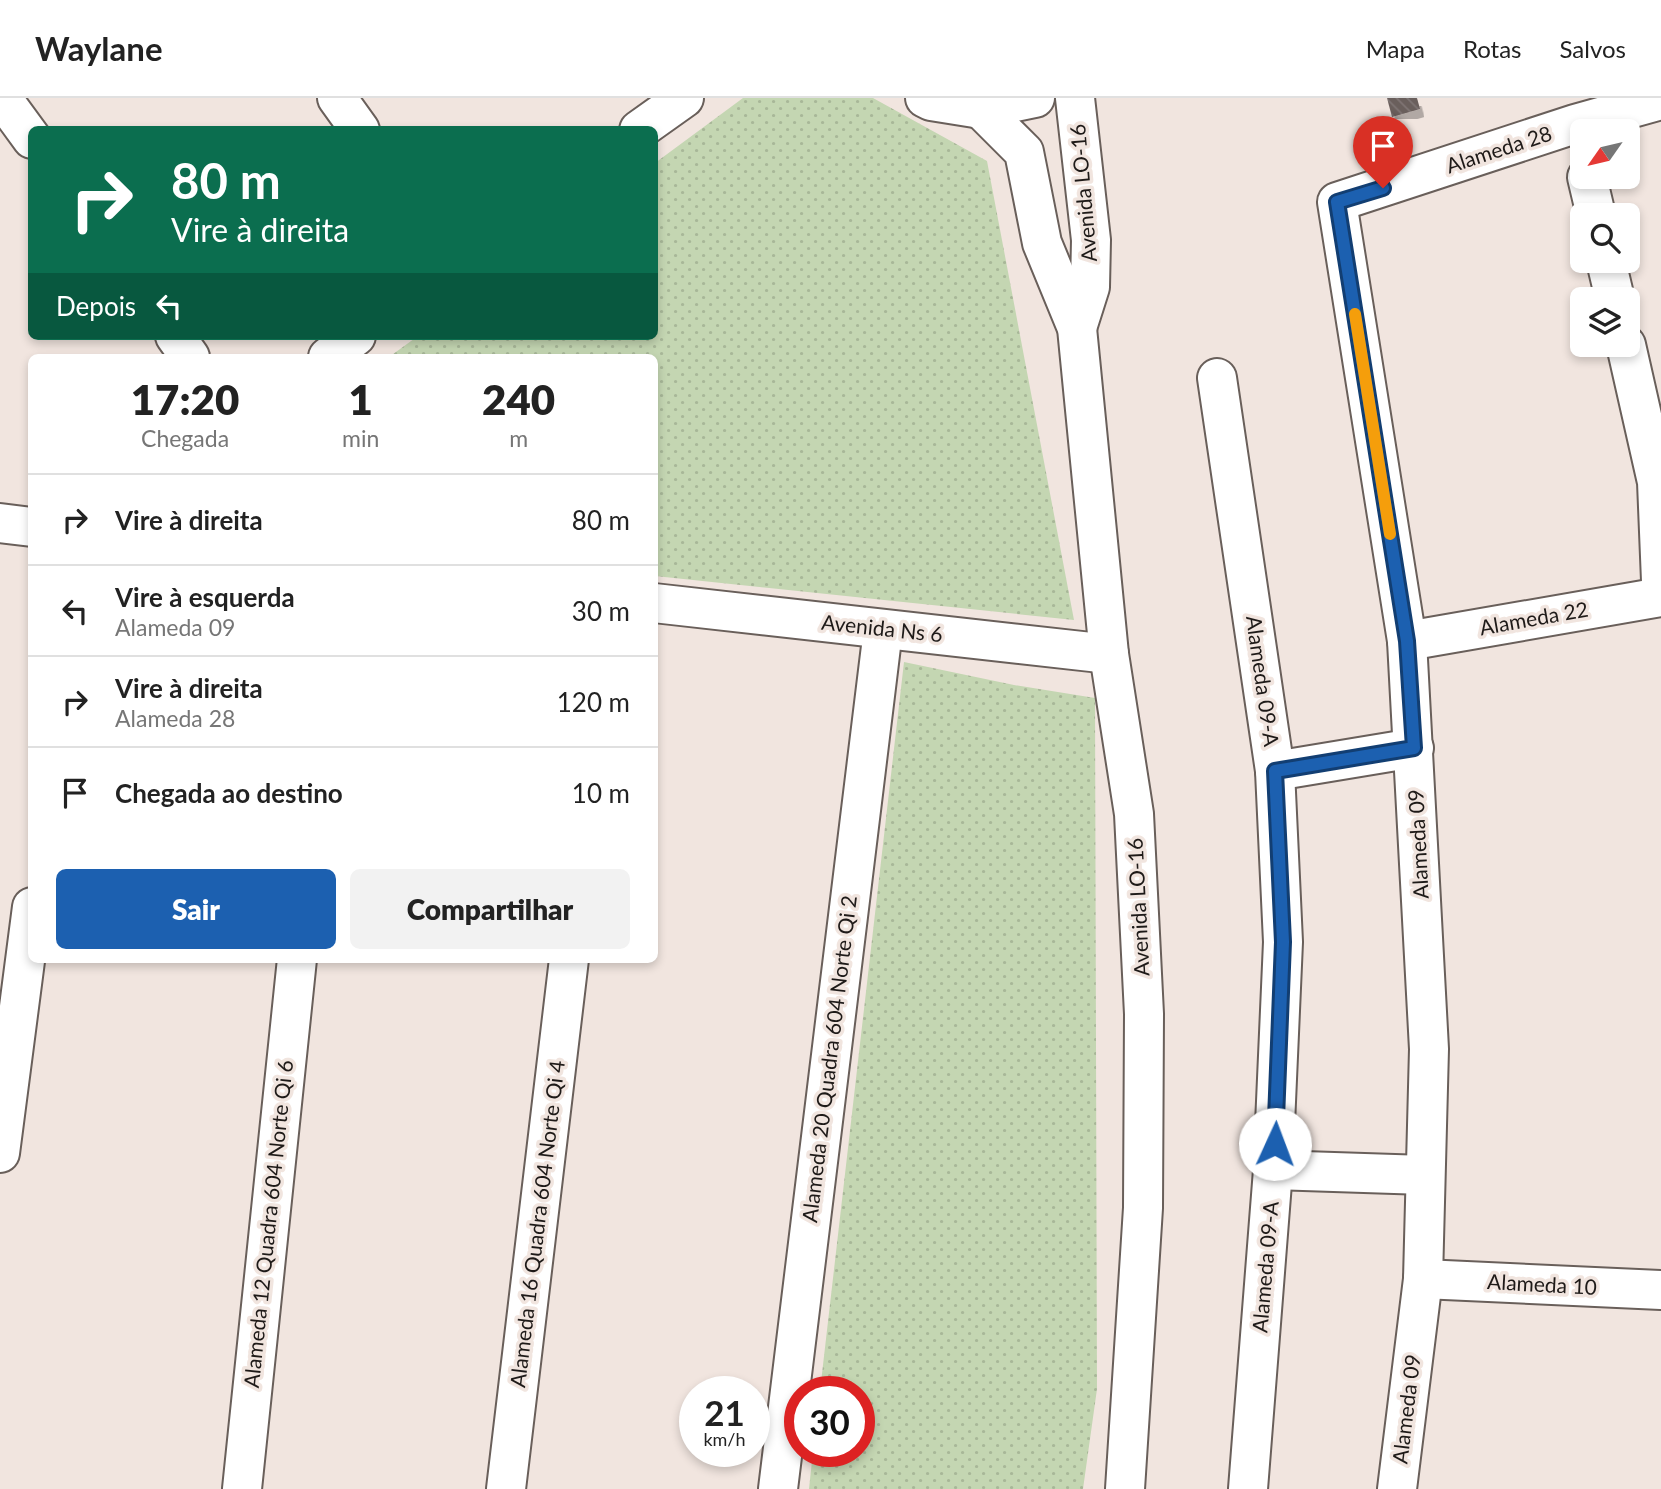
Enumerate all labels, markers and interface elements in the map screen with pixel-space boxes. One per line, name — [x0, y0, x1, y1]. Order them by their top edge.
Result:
text: Waylane — [35, 28, 163, 68]
text: Mapa — [1366, 34, 1425, 63]
text: Rotas — [1463, 34, 1522, 63]
text: Salvos — [1560, 34, 1626, 63]
pin — [1353, 116, 1413, 188]
north arrow — [1570, 119, 1640, 189]
map controls — [1570, 119, 1640, 357]
street label: Alameda 28 — [1442, 120, 1555, 177]
street label: Avenida LO-16 — [1064, 123, 1101, 263]
icon: arrive — [1364, 127, 1402, 165]
text: 80 m — [171, 151, 281, 209]
icon: right — [56, 154, 147, 245]
button: search — [1570, 203, 1640, 273]
text: Vire à direita — [171, 210, 349, 249]
icon: left — [150, 287, 188, 325]
button: layers — [1570, 287, 1640, 357]
text: Depois — [56, 290, 136, 322]
text: 17:20 — [131, 374, 239, 424]
text: 1 — [349, 374, 373, 424]
text: 240 — [482, 374, 555, 424]
text: Chegada — [141, 424, 229, 452]
text: min — [342, 424, 379, 452]
text: m — [509, 424, 528, 452]
icon: right — [56, 501, 94, 539]
text: Vire à direita — [115, 504, 263, 536]
text: 80 m — [572, 504, 630, 536]
text: Vire à esquerda — [115, 581, 295, 613]
icon: left — [56, 592, 94, 630]
text: 30 m — [572, 595, 630, 627]
street label: Alameda 22 — [1477, 596, 1590, 639]
street label: Avenida Ns 6 — [820, 609, 944, 646]
text: Alameda 09 — [115, 613, 235, 641]
street label: Alameda 09-A — [1242, 614, 1285, 749]
text: Vire à direita — [115, 672, 263, 704]
icon: right — [56, 683, 94, 721]
text: 120 m — [557, 686, 630, 718]
text: Alameda 28 — [115, 704, 235, 732]
icon: arrive — [56, 774, 94, 812]
text: Chegada ao destino — [115, 777, 343, 809]
text: 10 m — [572, 777, 630, 809]
street label: Alameda 09 — [1402, 789, 1433, 900]
street label: Avenida LO-16 — [1121, 837, 1154, 977]
button: Sair — [56, 869, 336, 949]
button: Compartilhar — [350, 869, 630, 949]
street label: Alameda 20 Quadra 604 Norte Qi 2 — [796, 894, 861, 1224]
street label: Alameda 12 Quadra 604 Norte Qi 6 — [238, 1059, 297, 1389]
street label: Alameda 16 Quadra 604 Norte Qi 4 — [504, 1059, 569, 1389]
position arrow — [1238, 1107, 1312, 1181]
street label: Alameda 09-A — [1246, 1199, 1283, 1334]
street label: Alameda 10 — [1487, 1268, 1598, 1299]
street label: Alameda 09 — [1386, 1353, 1425, 1465]
speed limit sign: 30 — [784, 1376, 875, 1467]
text: 21 — [704, 1391, 745, 1433]
text: km/h — [703, 1428, 746, 1450]

